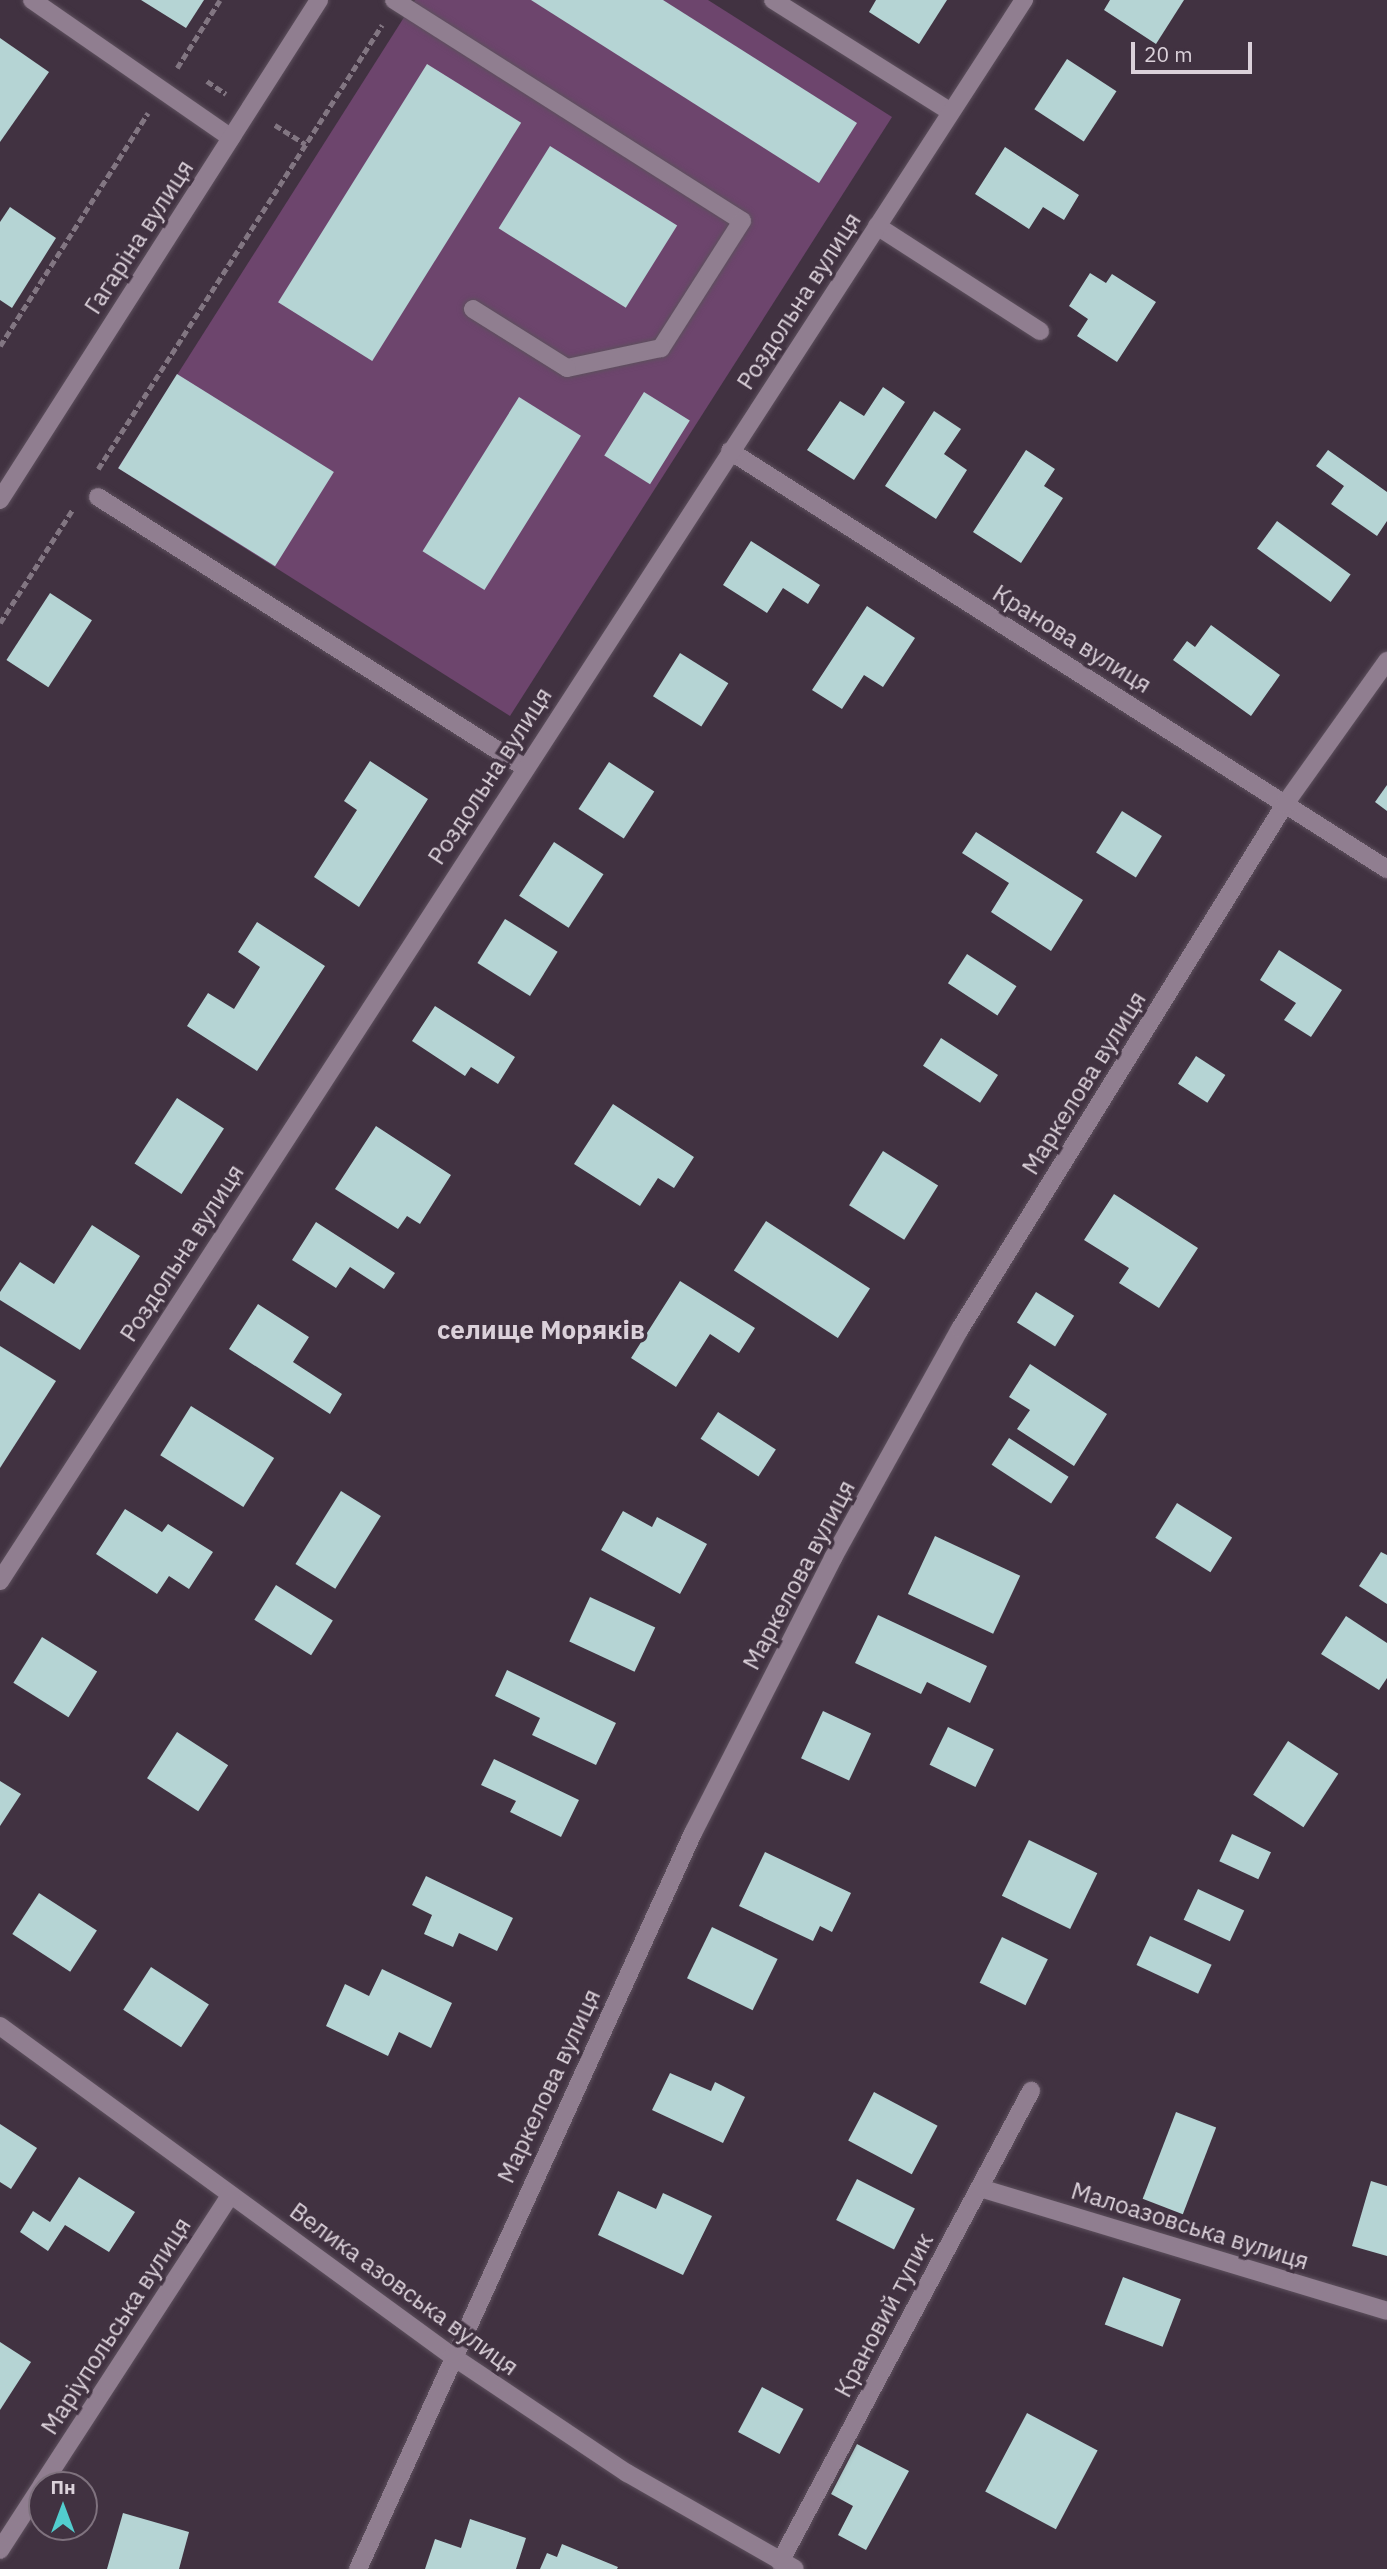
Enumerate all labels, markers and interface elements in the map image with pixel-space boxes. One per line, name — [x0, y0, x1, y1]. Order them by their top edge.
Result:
scale bar — [1135, 28, 1256, 72]
text: 20 m — [1144, 40, 1193, 68]
street label: Гагаріна вулиця — [78, 155, 200, 319]
street label: Роздольна вулиця — [731, 207, 867, 395]
street label: Кранова вулиця — [987, 579, 1157, 699]
street label: Роздольна вулиця — [422, 682, 558, 870]
street label: Маркелова вулиця — [1016, 986, 1152, 1180]
street label: Роздольна вулиця — [114, 1159, 250, 1347]
district label: селище Моряків — [437, 1314, 645, 1346]
street label: Маркелова вулиця — [737, 1475, 861, 1675]
street label: Маркелова вулиця — [491, 1984, 607, 2188]
street label: Малоазовська вулиця — [1068, 2176, 1312, 2276]
street label: Велика азовська вулиця — [284, 2196, 524, 2382]
street label: Маріупольська вулиця — [35, 2212, 197, 2440]
street label: Крановий тупик — [829, 2228, 939, 2402]
north arrow — [28, 2471, 98, 2541]
text: Пн — [50, 2475, 76, 2499]

